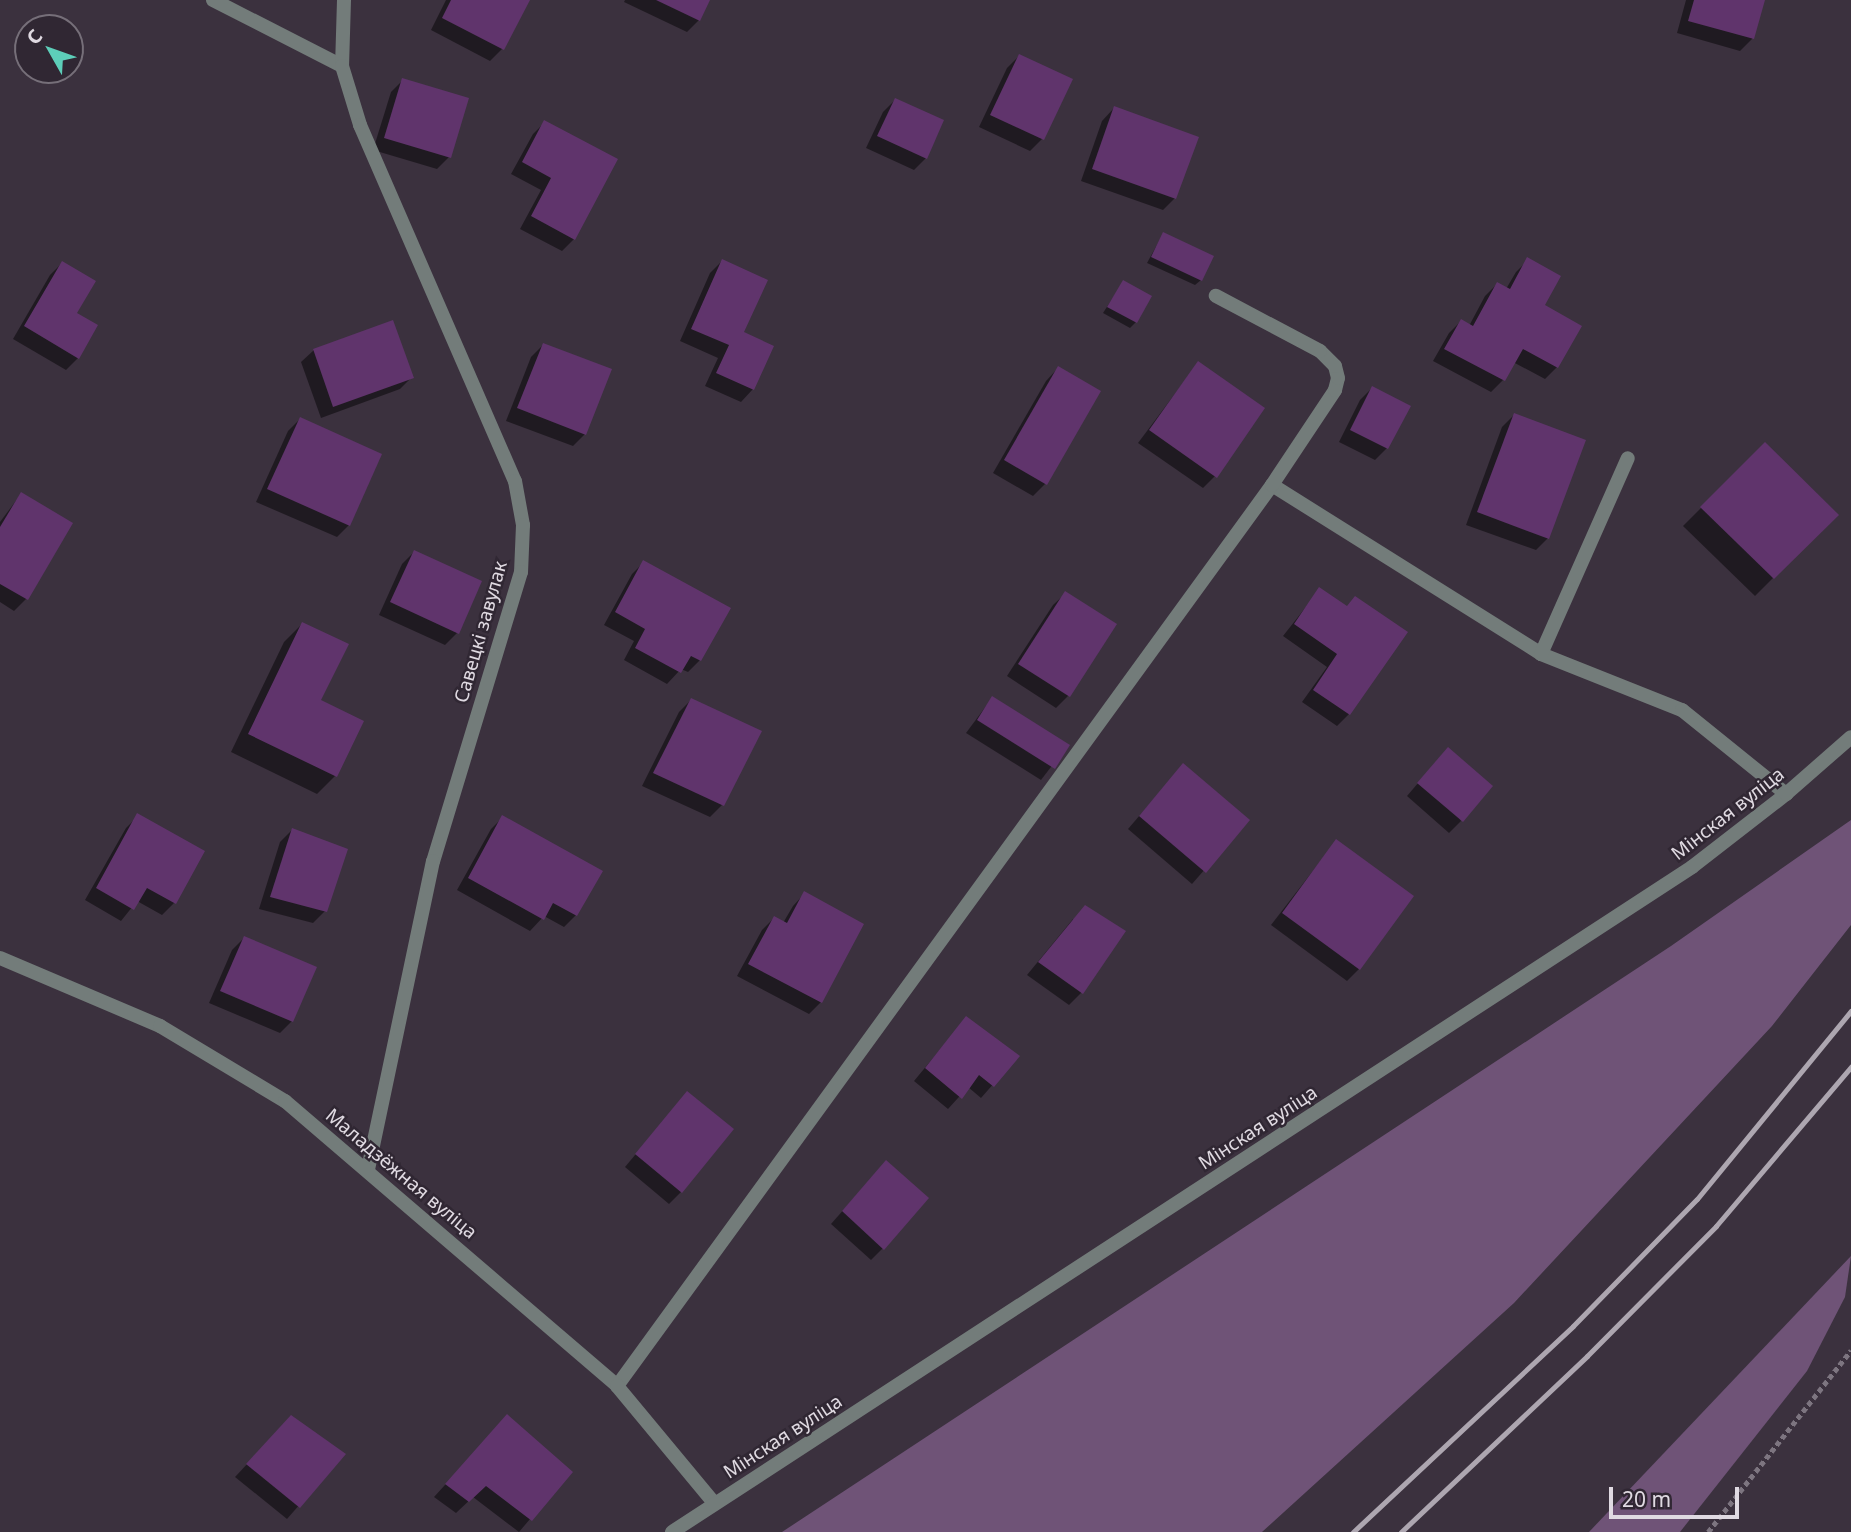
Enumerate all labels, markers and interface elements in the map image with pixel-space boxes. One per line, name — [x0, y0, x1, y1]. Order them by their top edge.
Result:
north arrow — [14, 14, 84, 84]
text: С — [21, 24, 48, 50]
street label: Савецкі завулак — [450, 559, 512, 705]
street label: Мінская вуліца — [1667, 763, 1789, 865]
street label: Мінская вуліца — [1194, 1081, 1322, 1175]
street label: Маладзёжная вуліца — [321, 1104, 481, 1244]
street label: Мінская вуліца — [719, 1390, 847, 1484]
scale bar — [1613, 1472, 1742, 1516]
text: 20 m — [1622, 1485, 1671, 1513]

